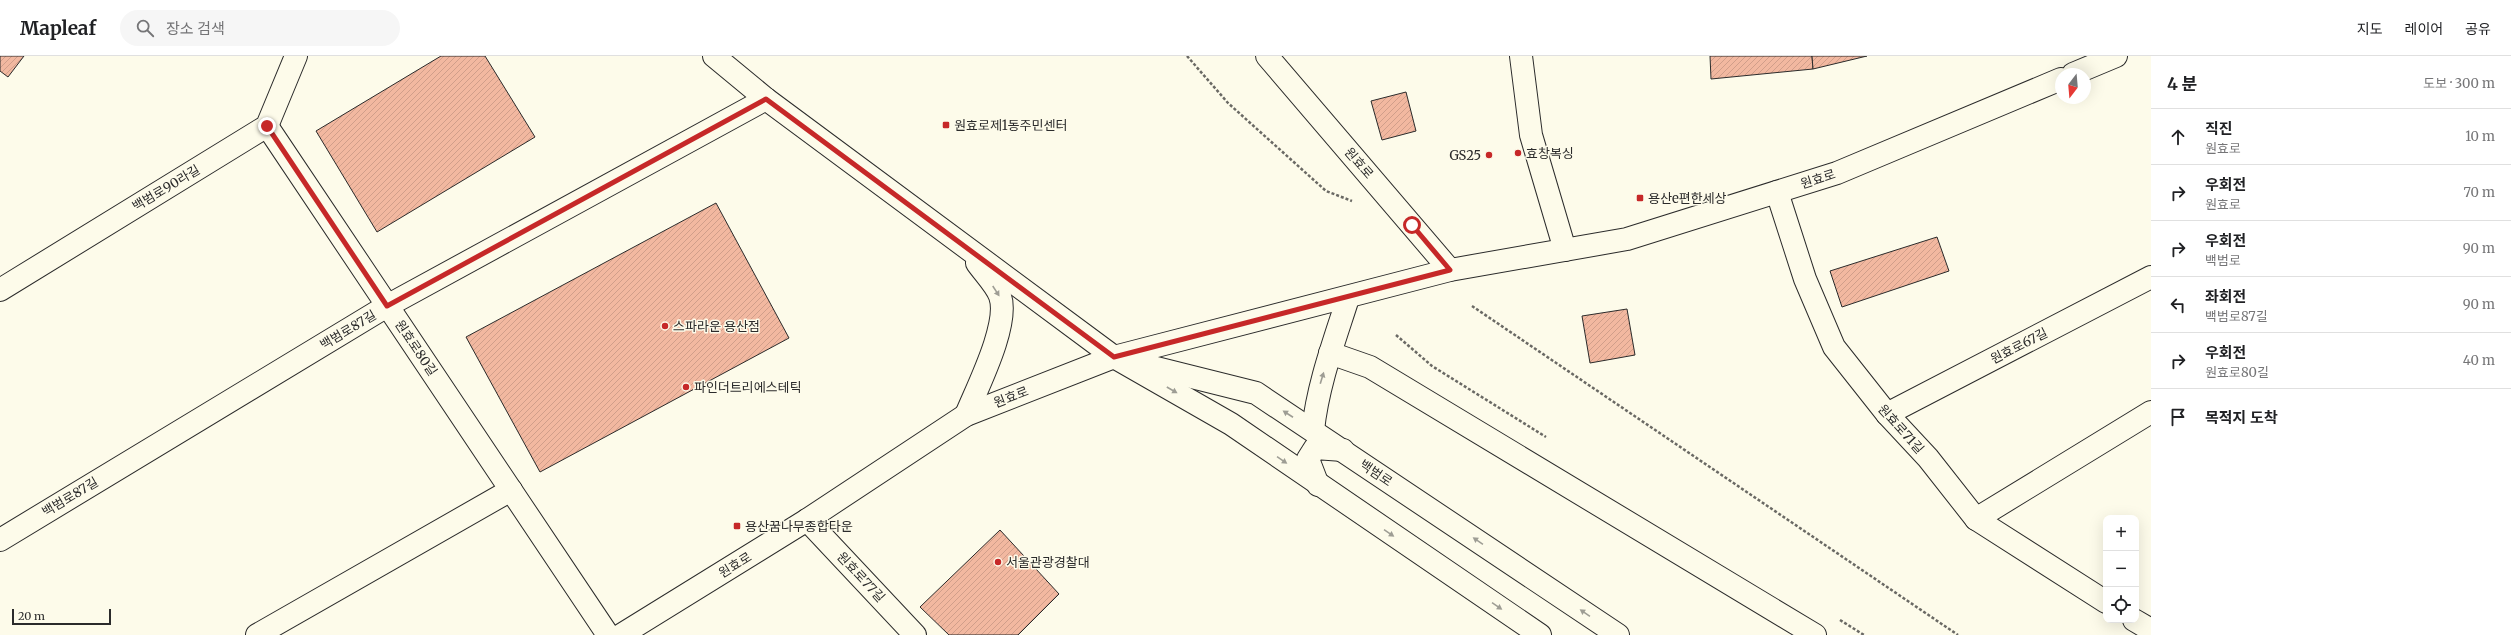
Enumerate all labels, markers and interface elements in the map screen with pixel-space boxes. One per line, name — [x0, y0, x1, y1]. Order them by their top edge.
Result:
search box — [120, 10, 400, 46]
text: Mapleaf — [20, 16, 96, 40]
icon: search — [134, 17, 156, 39]
text: 장소 검색 — [166, 19, 225, 38]
text: 지도 — [2357, 20, 2383, 38]
text: 레이어 — [2405, 20, 2443, 38]
text: 공유 — [2465, 20, 2491, 38]
north arrow — [2055, 68, 2091, 104]
text: 4 분 — [2167, 73, 2197, 95]
text: 도보 · 300 m — [2423, 75, 2495, 92]
route end — [258, 117, 276, 135]
place label: 원효로제1동주민센터 — [954, 117, 1068, 134]
text: 직진 — [2205, 119, 2233, 138]
marker: 원효로제1동주민센터 — [941, 120, 951, 130]
icon: ahead — [2167, 126, 2189, 148]
text: 10 m — [2465, 128, 2495, 145]
text: 원효로 — [2205, 140, 2241, 157]
street label: 원효로 — [1341, 144, 1377, 182]
place label: 효창복싱 — [1526, 145, 1574, 162]
place label: GS25 — [1449, 147, 1481, 164]
marker: 효창복싱 — [1513, 148, 1523, 158]
marker: GS25 — [1484, 150, 1494, 160]
street label: 백범로90라길 — [129, 161, 203, 215]
street label: 원효로 — [1798, 165, 1838, 193]
text: 우회전 — [2205, 175, 2246, 194]
icon: right — [2167, 182, 2189, 204]
text: 70 m — [2464, 184, 2495, 201]
place label: 용산e편한세상 — [1648, 190, 1727, 207]
marker: 용산e편한세상 — [1635, 193, 1645, 203]
text: 원효로 — [2205, 196, 2241, 213]
route start — [1403, 216, 1421, 234]
text: 우회전 — [2205, 231, 2246, 250]
icon: right — [2167, 238, 2189, 260]
text: 90 m — [2463, 240, 2495, 257]
text: 백범로 — [2205, 252, 2241, 269]
one-way arrow — [993, 285, 1000, 297]
text: 좌회전 — [2205, 287, 2246, 306]
icon: left — [2167, 294, 2189, 316]
text: 90 m — [2463, 296, 2495, 313]
street label: 백범로87길 — [317, 307, 379, 353]
text: 백범로87길 — [2205, 308, 2268, 325]
street label: 원효로80길 — [391, 317, 441, 379]
place label: 스파라운 용산점 — [673, 318, 760, 335]
marker: 스파라운 용산점 — [660, 321, 670, 331]
street label: 원효로67길 — [1987, 324, 2051, 368]
text: 우회전 — [2205, 343, 2246, 362]
icon: right — [2167, 350, 2189, 372]
text: 40 m — [2463, 352, 2495, 369]
text: 원효로80길 — [2205, 364, 2269, 381]
one-way arrow — [1319, 372, 1325, 384]
place label: 파인더트리에스테틱 — [694, 379, 802, 396]
marker: 파인더트리에스테틱 — [681, 382, 691, 392]
street label: 원효로 — [991, 383, 1031, 411]
one-way arrow — [1166, 387, 1178, 394]
street label: 원효로71길 — [1874, 401, 1928, 457]
icon: arrive — [2167, 406, 2189, 428]
text: 목적지 도착 — [2205, 408, 2278, 427]
one-way arrow — [1283, 410, 1293, 418]
one-way arrow — [1276, 456, 1288, 463]
street label: 백범로 — [1356, 456, 1396, 490]
street label: 백범로87길 — [39, 474, 101, 520]
map controls — [2103, 515, 2139, 623]
button: + — [2103, 515, 2139, 551]
place label: 용산꿈나무종합타운 — [745, 518, 853, 535]
marker: 용산꿈나무종합타운 — [732, 521, 742, 531]
one-way arrow — [1384, 529, 1395, 537]
one-way arrow — [1472, 537, 1483, 545]
street label: 원효로 — [715, 548, 755, 582]
street label: 원효로77길 — [833, 548, 889, 606]
button: − — [2103, 551, 2139, 587]
place label: 서울관광경찰대 — [1006, 554, 1090, 571]
marker: 서울관광경찰대 — [993, 557, 1003, 567]
button: locate — [2103, 587, 2139, 623]
one-way arrow — [1492, 602, 1502, 610]
scale bar — [12, 607, 111, 626]
text: 20 m — [18, 609, 45, 623]
one-way arrow — [1580, 609, 1591, 617]

